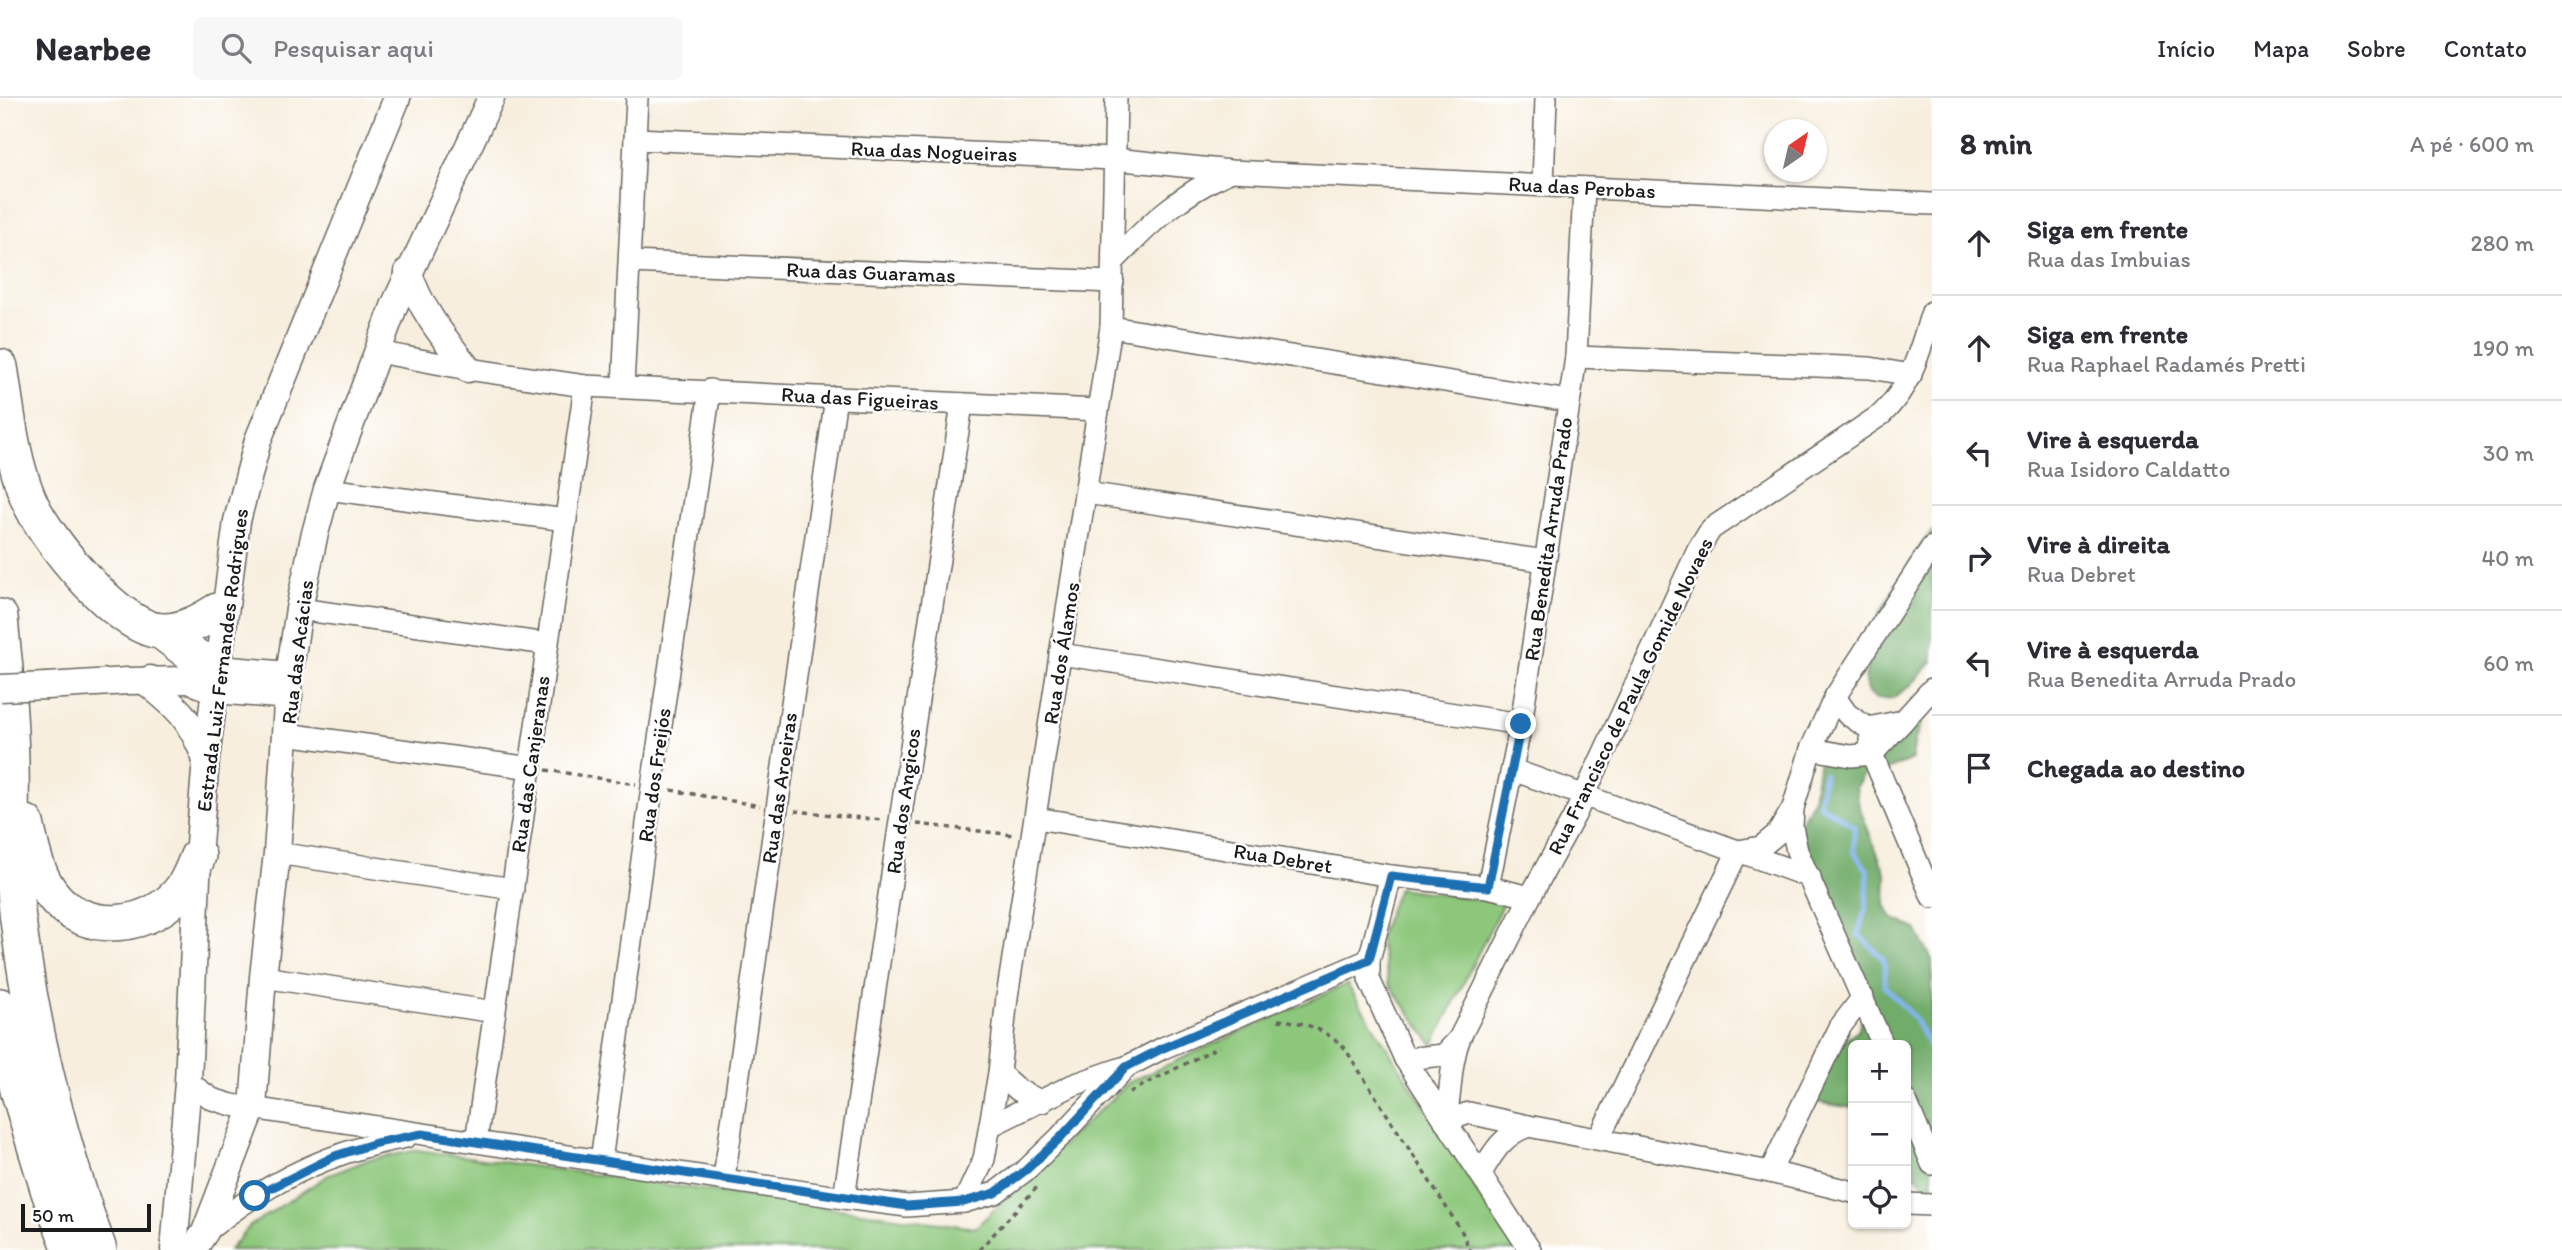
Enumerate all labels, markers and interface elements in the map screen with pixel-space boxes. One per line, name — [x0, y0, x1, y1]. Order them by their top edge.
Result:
search box — [193, 17, 683, 80]
text: Nearbee — [35, 29, 151, 68]
icon: search — [217, 29, 255, 67]
text: Pesquisar aqui — [273, 32, 434, 64]
text: Início — [2157, 34, 2215, 63]
text: Mapa — [2253, 34, 2309, 63]
text: Sobre — [2347, 34, 2406, 63]
text: Contato — [2444, 34, 2527, 63]
north arrow — [1764, 119, 1827, 182]
text: 8 min — [1960, 125, 2032, 162]
text: A pé · 600 m — [2410, 130, 2534, 158]
street label: Rua das Nogueiras — [850, 136, 1018, 166]
street label: Rua das Perobas — [1508, 171, 1656, 203]
text: Siga em frente — [2027, 213, 2188, 245]
icon: ahead — [1960, 224, 1998, 262]
text: 280 m — [2471, 229, 2534, 257]
text: Rua das Imbuias — [2027, 245, 2191, 273]
street label: Rua das Guaramas — [786, 257, 956, 287]
text: Siga em frente — [2027, 318, 2188, 350]
icon: ahead — [1960, 329, 1998, 367]
text: 190 m — [2473, 334, 2534, 362]
text: Rua Raphael Radamés Pretti — [2027, 350, 2306, 378]
street label: Rua das Figueiras — [781, 381, 939, 415]
street label: Rua Benedita Arruda Prado — [1519, 416, 1577, 662]
text: Vire à esquerda — [2027, 423, 2199, 455]
icon: left — [1960, 434, 1998, 472]
text: 30 m — [2483, 439, 2534, 467]
text: Rua Isidoro Caldatto — [2027, 455, 2230, 483]
street label: Estrada Luiz Fernandes Rodrigues — [191, 507, 253, 813]
text: Vire à direita — [2027, 528, 2170, 560]
street label: Rua Francisco de Paula Gomide Novaes — [1542, 533, 1718, 859]
icon: right — [1960, 539, 1998, 577]
text: 40 m — [2481, 544, 2534, 572]
text: Rua Debret — [2027, 560, 2136, 588]
street label: Rua das Acácias — [276, 578, 318, 726]
street label: Rua dos Álamos — [1037, 580, 1085, 726]
text: Vire à esquerda — [2027, 633, 2199, 665]
icon: left — [1960, 644, 1998, 682]
text: 60 m — [2483, 649, 2534, 677]
text: Rua Benedita Arruda Prado — [2027, 665, 2296, 693]
street label: Rua das Canjeranas — [505, 674, 555, 854]
street label: Rua dos Freijós — [632, 706, 676, 844]
route end — [1505, 708, 1536, 739]
street label: Rua das Aroeiras — [756, 711, 802, 865]
street label: Rua dos Angicos — [880, 727, 926, 875]
icon: arrive — [1960, 749, 1998, 787]
text: Chegada ao destino — [2027, 752, 2245, 784]
street label: Rua Debret — [1232, 838, 1334, 878]
map controls — [1848, 1040, 1911, 1229]
button: + — [1848, 1040, 1911, 1103]
button: − — [1848, 1103, 1911, 1166]
button: locate — [1848, 1166, 1911, 1229]
route start — [239, 1180, 270, 1211]
scale bar — [21, 1201, 150, 1233]
text: 50 m — [32, 1204, 74, 1227]

